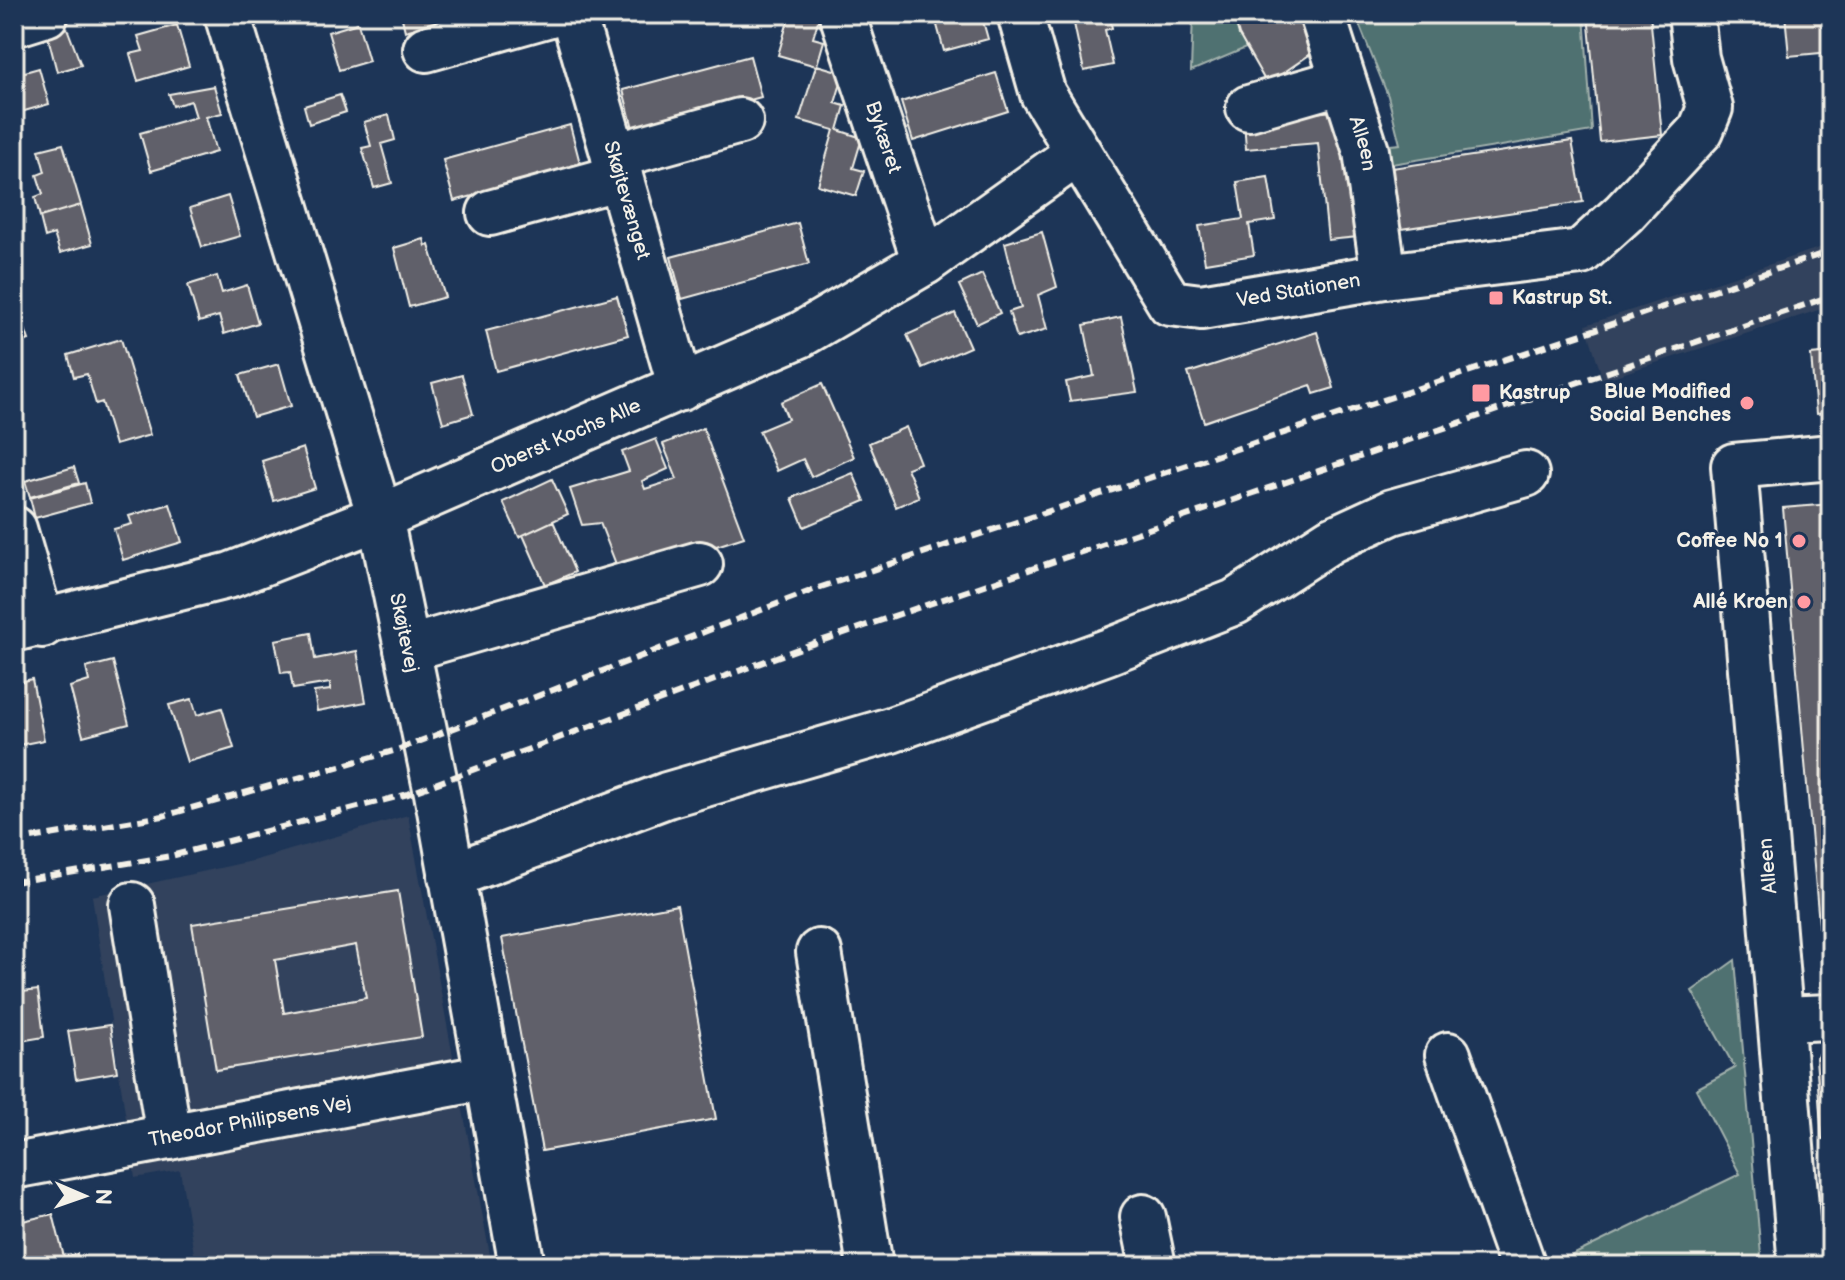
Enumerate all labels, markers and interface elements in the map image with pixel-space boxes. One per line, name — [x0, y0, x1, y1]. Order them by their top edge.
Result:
street label: Bykæret — [860, 98, 906, 176]
street label: Alleen — [1344, 113, 1381, 173]
street label: Skøjtevænget — [598, 138, 655, 262]
street label: Ved Stationen — [1235, 268, 1362, 313]
place label: Kastrup St. — [1512, 286, 1612, 310]
marker: Kastrup St. — [1487, 289, 1505, 307]
place label: Blue Modified Social Benches — [1590, 380, 1731, 427]
place label: Kastrup — [1499, 381, 1570, 405]
marker: Kastrup — [1470, 382, 1492, 404]
street label: Oberst Kochs Alle — [487, 393, 645, 480]
marker: Blue Modified Social Benches — [1738, 394, 1756, 412]
place label: Coffee No 1 — [1677, 529, 1783, 553]
marker: Coffee No 1 — [1790, 532, 1808, 550]
place label: Allé Kroen — [1692, 590, 1788, 614]
street label: Skøjtevej — [384, 591, 424, 675]
marker: Allé Kroen — [1795, 593, 1813, 611]
street label: Alleen — [1754, 837, 1782, 895]
street label: Theodor Philipsens Vej — [147, 1091, 353, 1152]
north arrow — [44, 1156, 124, 1236]
text: N — [89, 1188, 116, 1205]

